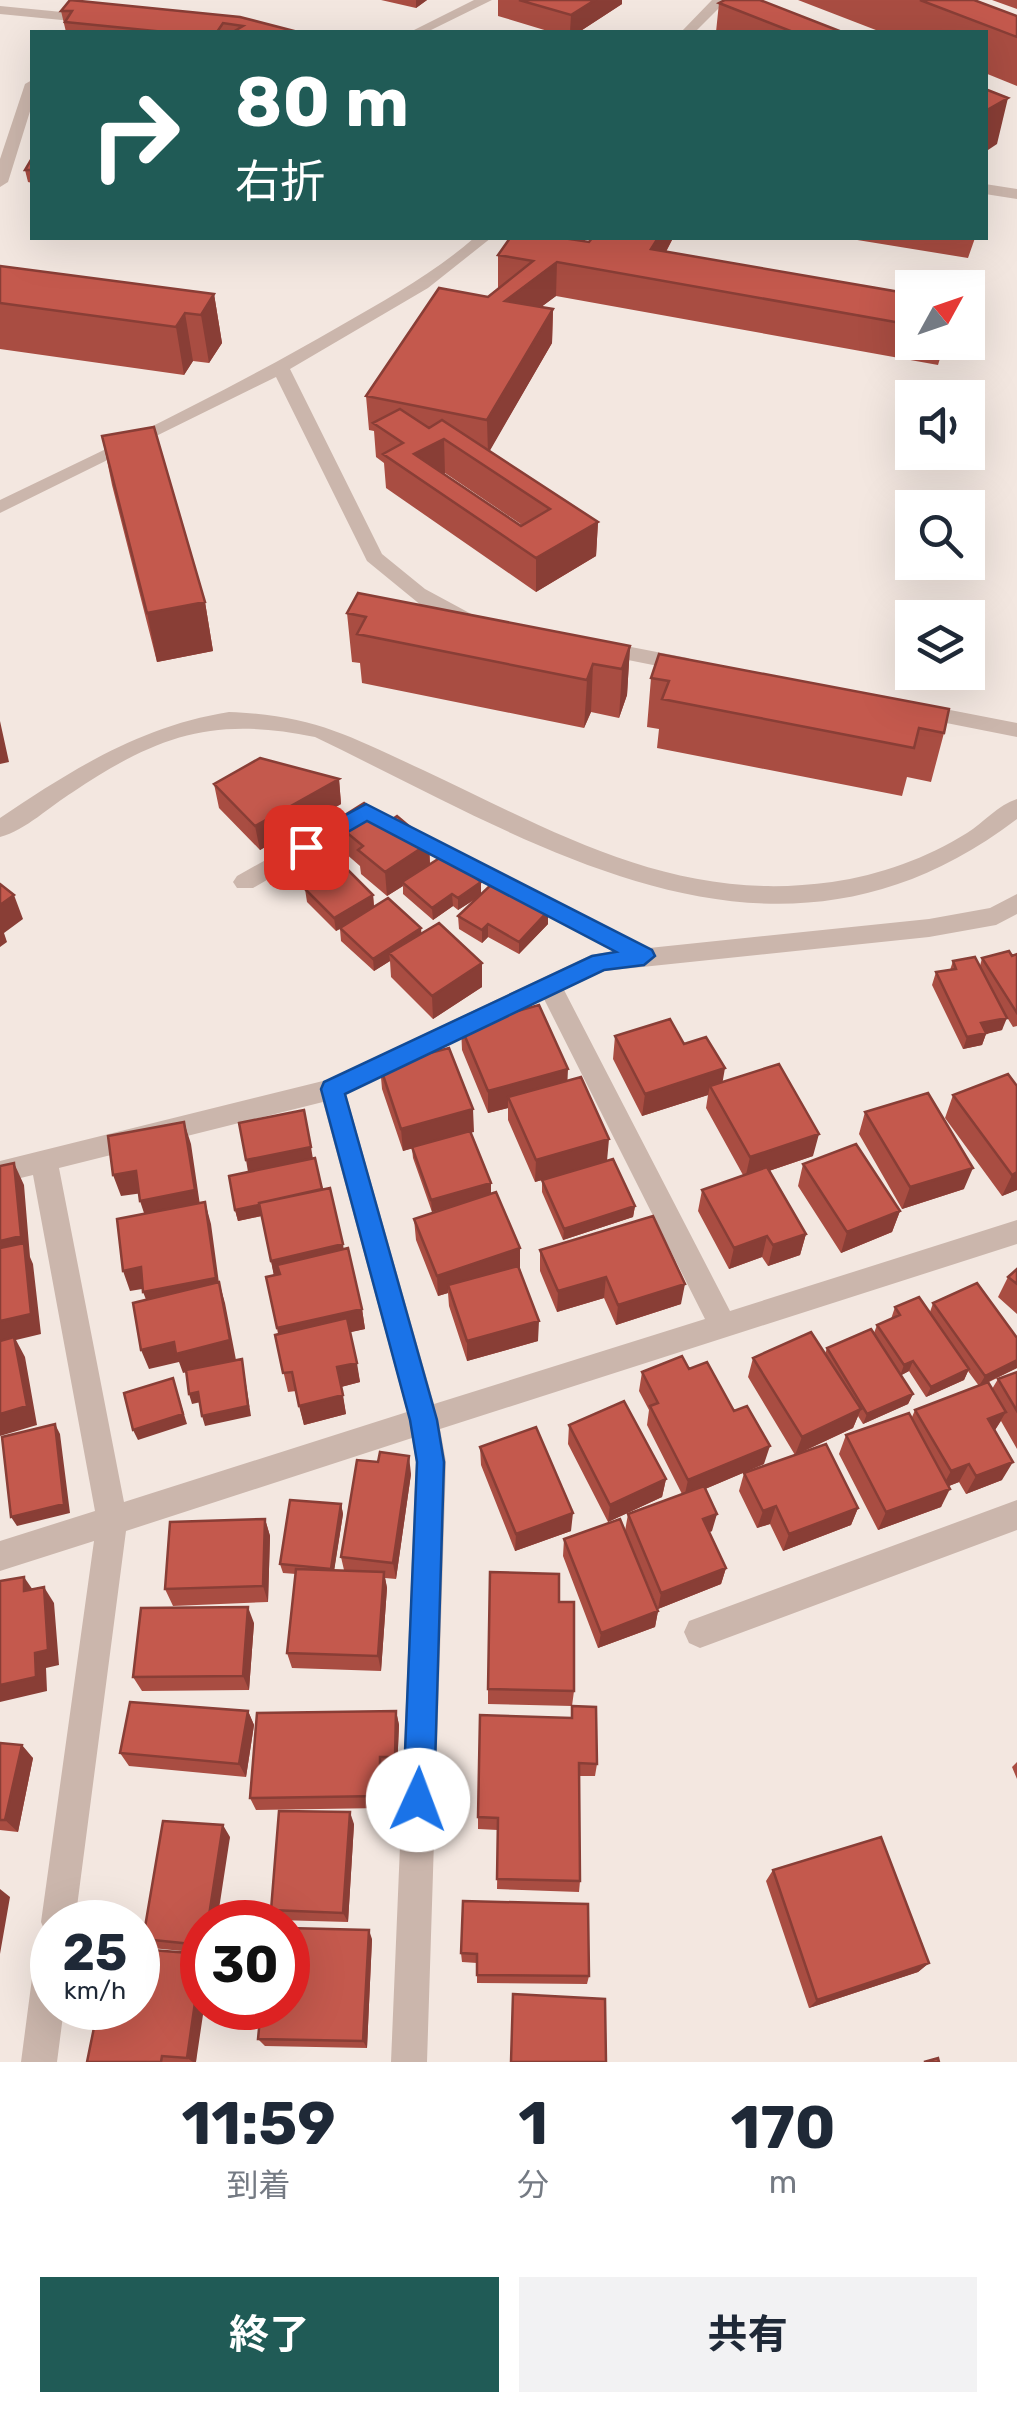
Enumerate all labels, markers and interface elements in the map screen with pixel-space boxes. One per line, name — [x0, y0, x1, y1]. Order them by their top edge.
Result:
text: 80 m — [235, 61, 409, 144]
icon: right — [70, 70, 200, 200]
text: 右折 — [235, 155, 325, 208]
north arrow — [895, 270, 985, 360]
map controls — [895, 270, 985, 690]
button: sound — [895, 380, 985, 470]
button: search — [895, 490, 985, 580]
button: layers — [895, 600, 985, 690]
pin — [264, 805, 349, 890]
icon: arrive — [279, 820, 334, 875]
position arrow — [366, 1748, 470, 1852]
speed limit sign: 30 — [180, 1900, 310, 2030]
text: 25 — [63, 1923, 127, 1983]
text: km/h — [64, 1976, 126, 2005]
text: 11:59 — [181, 2088, 336, 2159]
text: 1 — [518, 2088, 548, 2159]
text: 170 — [731, 2092, 836, 2163]
text: m — [769, 2163, 797, 2201]
text: 到着 — [227, 2166, 291, 2204]
text: 分 — [517, 2166, 549, 2204]
button: 終了 — [40, 2277, 499, 2392]
button: 共有 — [519, 2277, 977, 2392]

